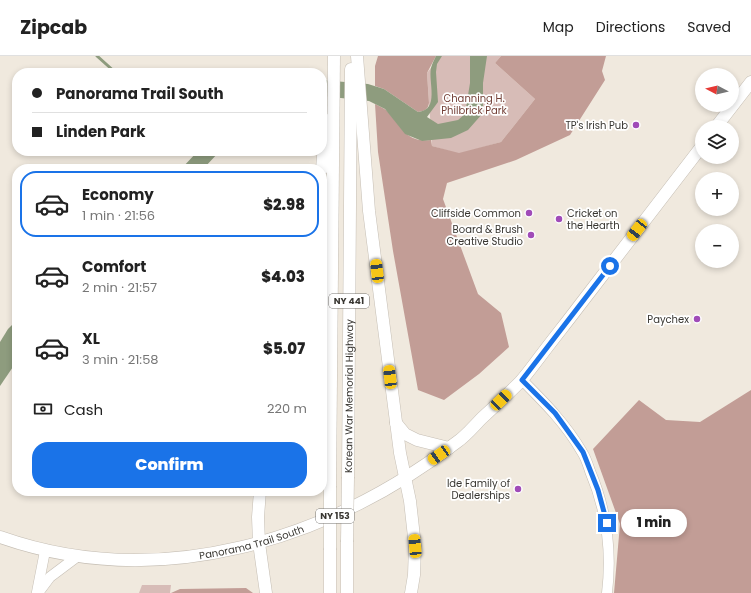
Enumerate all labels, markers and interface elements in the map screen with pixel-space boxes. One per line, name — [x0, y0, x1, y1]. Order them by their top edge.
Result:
text: Zipcab — [20, 14, 87, 41]
text: Map — [543, 17, 574, 37]
text: Directions — [596, 17, 665, 37]
text: Saved — [687, 17, 731, 37]
north arrow — [695, 68, 739, 112]
map controls — [695, 68, 739, 268]
text: Panorama Trail South — [56, 83, 224, 104]
park label: Channing H. Philbrick Park — [441, 91, 508, 118]
place label: TP's Irish Pub — [565, 118, 628, 133]
marker: TP's Irish Pub — [631, 120, 641, 130]
button: layers — [695, 120, 739, 164]
text: Linden Park — [56, 121, 146, 142]
button: + — [695, 172, 739, 216]
text: Economy — [82, 184, 154, 205]
icon: car — [34, 186, 70, 222]
text: $2.98 — [263, 194, 305, 215]
text: 1 min · 21:56 — [82, 206, 155, 225]
place label: Cliffside Common — [431, 206, 521, 221]
place label: Cricket on the Hearth — [567, 206, 620, 233]
marker: Cliffside Common — [524, 208, 534, 218]
marker: Cricket on the Hearth — [554, 214, 564, 224]
car — [625, 217, 649, 243]
place label: Board & Brush Creative Studio — [446, 222, 523, 249]
button: − — [695, 224, 739, 268]
marker: Board & Brush Creative Studio — [526, 230, 536, 240]
text: Comfort — [82, 256, 146, 277]
route start — [601, 257, 619, 275]
icon: car — [34, 258, 70, 294]
car — [370, 258, 384, 284]
text: $4.03 — [261, 266, 305, 287]
text: 2 min · 21:57 — [82, 278, 157, 297]
road number: NY 441 — [329, 294, 369, 308]
place label: Paychex — [647, 312, 689, 327]
marker: Paychex — [692, 314, 702, 324]
street label: Korean War Memorial Highway — [341, 319, 357, 473]
text: XL — [82, 328, 100, 349]
icon: car — [34, 330, 70, 366]
text: $5.07 — [263, 338, 305, 359]
text: 3 min · 21:58 — [82, 350, 159, 369]
car — [383, 364, 397, 390]
car — [488, 387, 514, 413]
icon: cash — [32, 398, 54, 420]
text: Cash — [64, 399, 103, 420]
text: 220 m — [267, 399, 307, 418]
button: Confirm — [32, 442, 307, 488]
car — [426, 443, 452, 467]
place label: Ide Family of Dealerships — [447, 476, 510, 503]
marker: Ide Family of Dealerships — [513, 484, 523, 494]
road number: NY 153 — [316, 509, 354, 523]
callout: 1 min — [621, 509, 687, 537]
text: 1 min — [637, 513, 671, 532]
route end — [598, 514, 616, 532]
street label: Panorama Trail South — [198, 521, 306, 563]
car — [408, 534, 422, 558]

